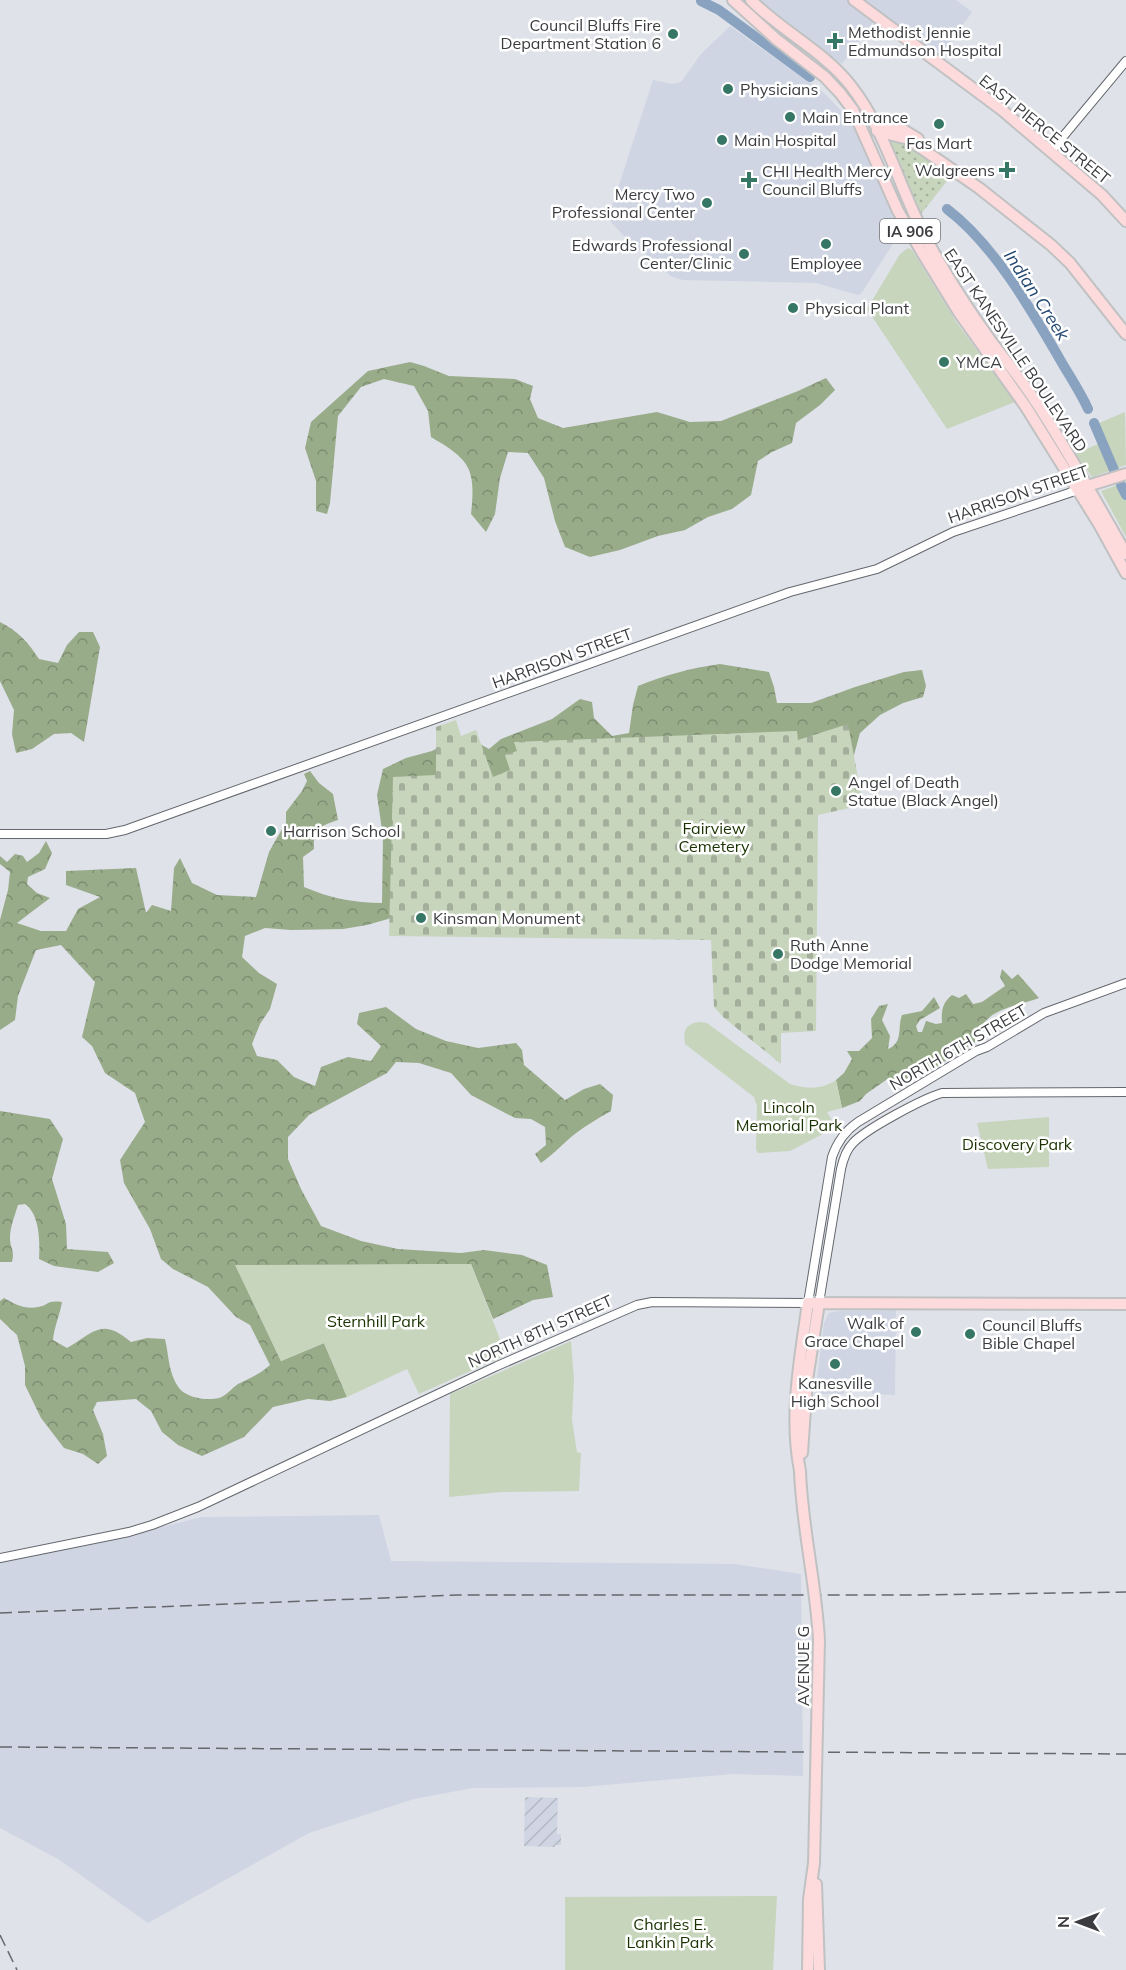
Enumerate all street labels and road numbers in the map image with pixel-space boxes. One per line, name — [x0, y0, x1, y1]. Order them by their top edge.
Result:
street label: EAST PIERCE STREET — [976, 70, 1115, 188]
road number: IA 906 — [880, 219, 940, 243]
street label: EAST KANESVILLE BOULEVARD — [940, 244, 1092, 456]
street label: HARRISON STREET — [945, 460, 1091, 527]
street label: HARRISON STREET — [489, 623, 635, 693]
street label: NORTH 6TH STREET — [886, 999, 1031, 1095]
street label: NORTH 8TH STREET — [465, 1290, 615, 1372]
street label: AVENUE G — [793, 1626, 813, 1706]

